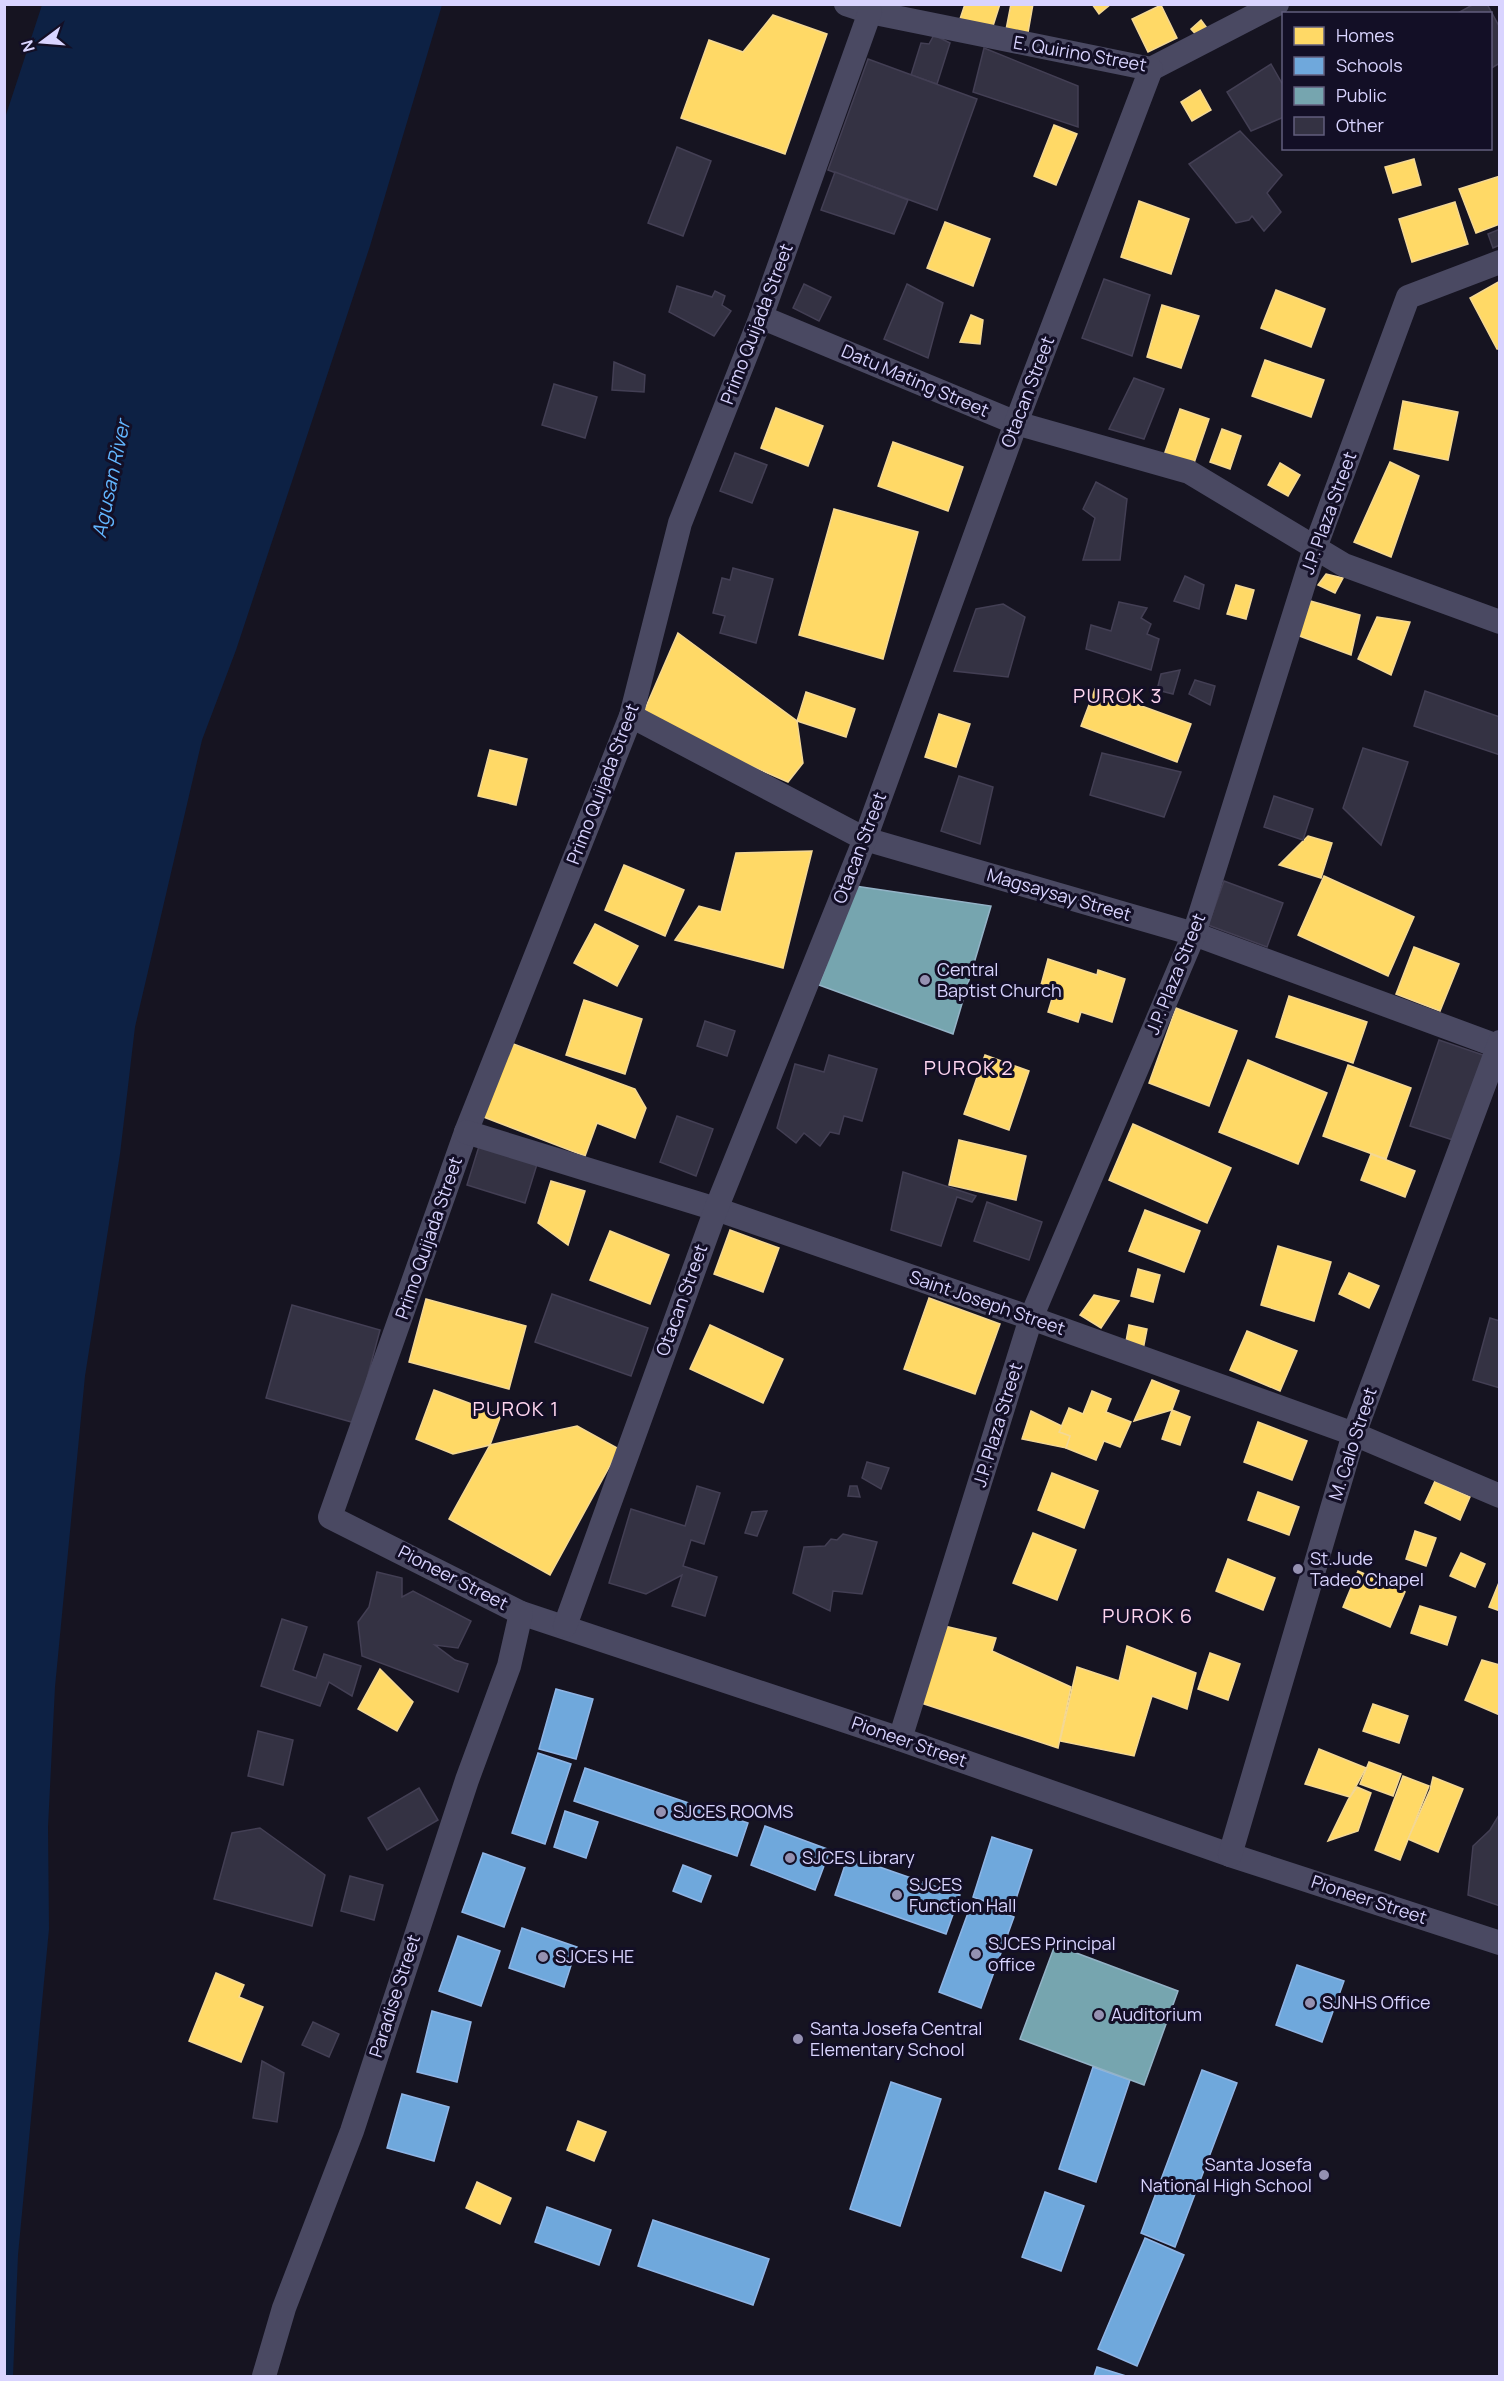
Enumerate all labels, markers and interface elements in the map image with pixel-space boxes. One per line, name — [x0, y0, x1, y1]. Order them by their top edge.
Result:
north arrow — [12, 12, 72, 72]
legend — [1282, 12, 1492, 150]
text: Homes — [1336, 23, 1394, 47]
street label: E. Quirino Street — [1012, 29, 1149, 77]
text: N — [15, 38, 40, 55]
text: Schools — [1336, 53, 1403, 77]
text: Public — [1336, 83, 1387, 107]
text: Other — [1336, 113, 1384, 137]
street label: Primo Quijada Street — [714, 240, 798, 408]
street label: Otacan Street — [995, 333, 1059, 451]
street label: Datu Mating Street — [838, 338, 993, 422]
water label: Agusan River — [85, 415, 137, 540]
street label: J.P. Plaza Street — [1295, 448, 1361, 577]
district label: PUROK 3 — [1073, 682, 1163, 709]
street label: Primo Quijada Street — [560, 700, 644, 868]
street label: Otacan Street — [827, 789, 891, 907]
street label: Magsaysay Street — [984, 862, 1134, 926]
street label: J.P. Plaza Street — [1140, 909, 1210, 1038]
place label: Central Baptist Church — [937, 957, 1062, 1002]
marker: Central Baptist Church — [918, 973, 932, 987]
district label: PUROK 2 — [924, 1054, 1014, 1081]
street label: Primo Quijada Street — [389, 1153, 467, 1322]
street label: Otacan Street — [650, 1240, 712, 1359]
street label: Saint Joseph Street — [906, 1264, 1068, 1340]
street label: J.P. Plaza Street — [967, 1360, 1027, 1490]
street label: M. Calo Street — [1322, 1384, 1382, 1503]
district label: PUROK 1 — [473, 1395, 559, 1422]
street label: Pioneer Street — [394, 1539, 513, 1615]
place label: St.Jude Tadeo Chapel — [1310, 1546, 1424, 1591]
marker: St.Jude Tadeo Chapel — [1291, 1562, 1305, 1576]
district label: PUROK 6 — [1102, 1602, 1194, 1629]
street label: Pioneer Street — [849, 1710, 970, 1772]
place label: SJCES ROOMS — [673, 1799, 793, 1823]
marker: SJCES ROOMS — [654, 1805, 668, 1819]
place label: SJCES Library — [802, 1845, 915, 1869]
marker: SJCES Library — [783, 1851, 797, 1865]
street label: Pioneer Street — [1308, 1869, 1430, 1929]
place label: SJCES Function Hall — [909, 1872, 1016, 1917]
marker: SJCES Function Hall — [890, 1888, 904, 1902]
street label: Paradise Street — [363, 1931, 425, 2060]
place label: SJCES Principal office — [988, 1931, 1116, 1976]
place label: SJCES HE — [555, 1944, 634, 1968]
marker: SJCES Principal office — [969, 1947, 983, 1961]
marker: SJCES HE — [536, 1950, 550, 1964]
place label: SJNHS Office — [1322, 1990, 1430, 2014]
marker: SJNHS Office — [1303, 1996, 1317, 2010]
place label: Auditorium — [1111, 2002, 1202, 2026]
marker: Auditorium — [1092, 2008, 1106, 2022]
place label: Santa Josefa Central Elementary School — [810, 2016, 983, 2061]
marker: Santa Josefa Central Elementary School — [791, 2032, 805, 2046]
place label: Santa Josefa National High School — [1140, 2152, 1312, 2197]
marker: Santa Josefa National High School — [1317, 2168, 1331, 2182]

